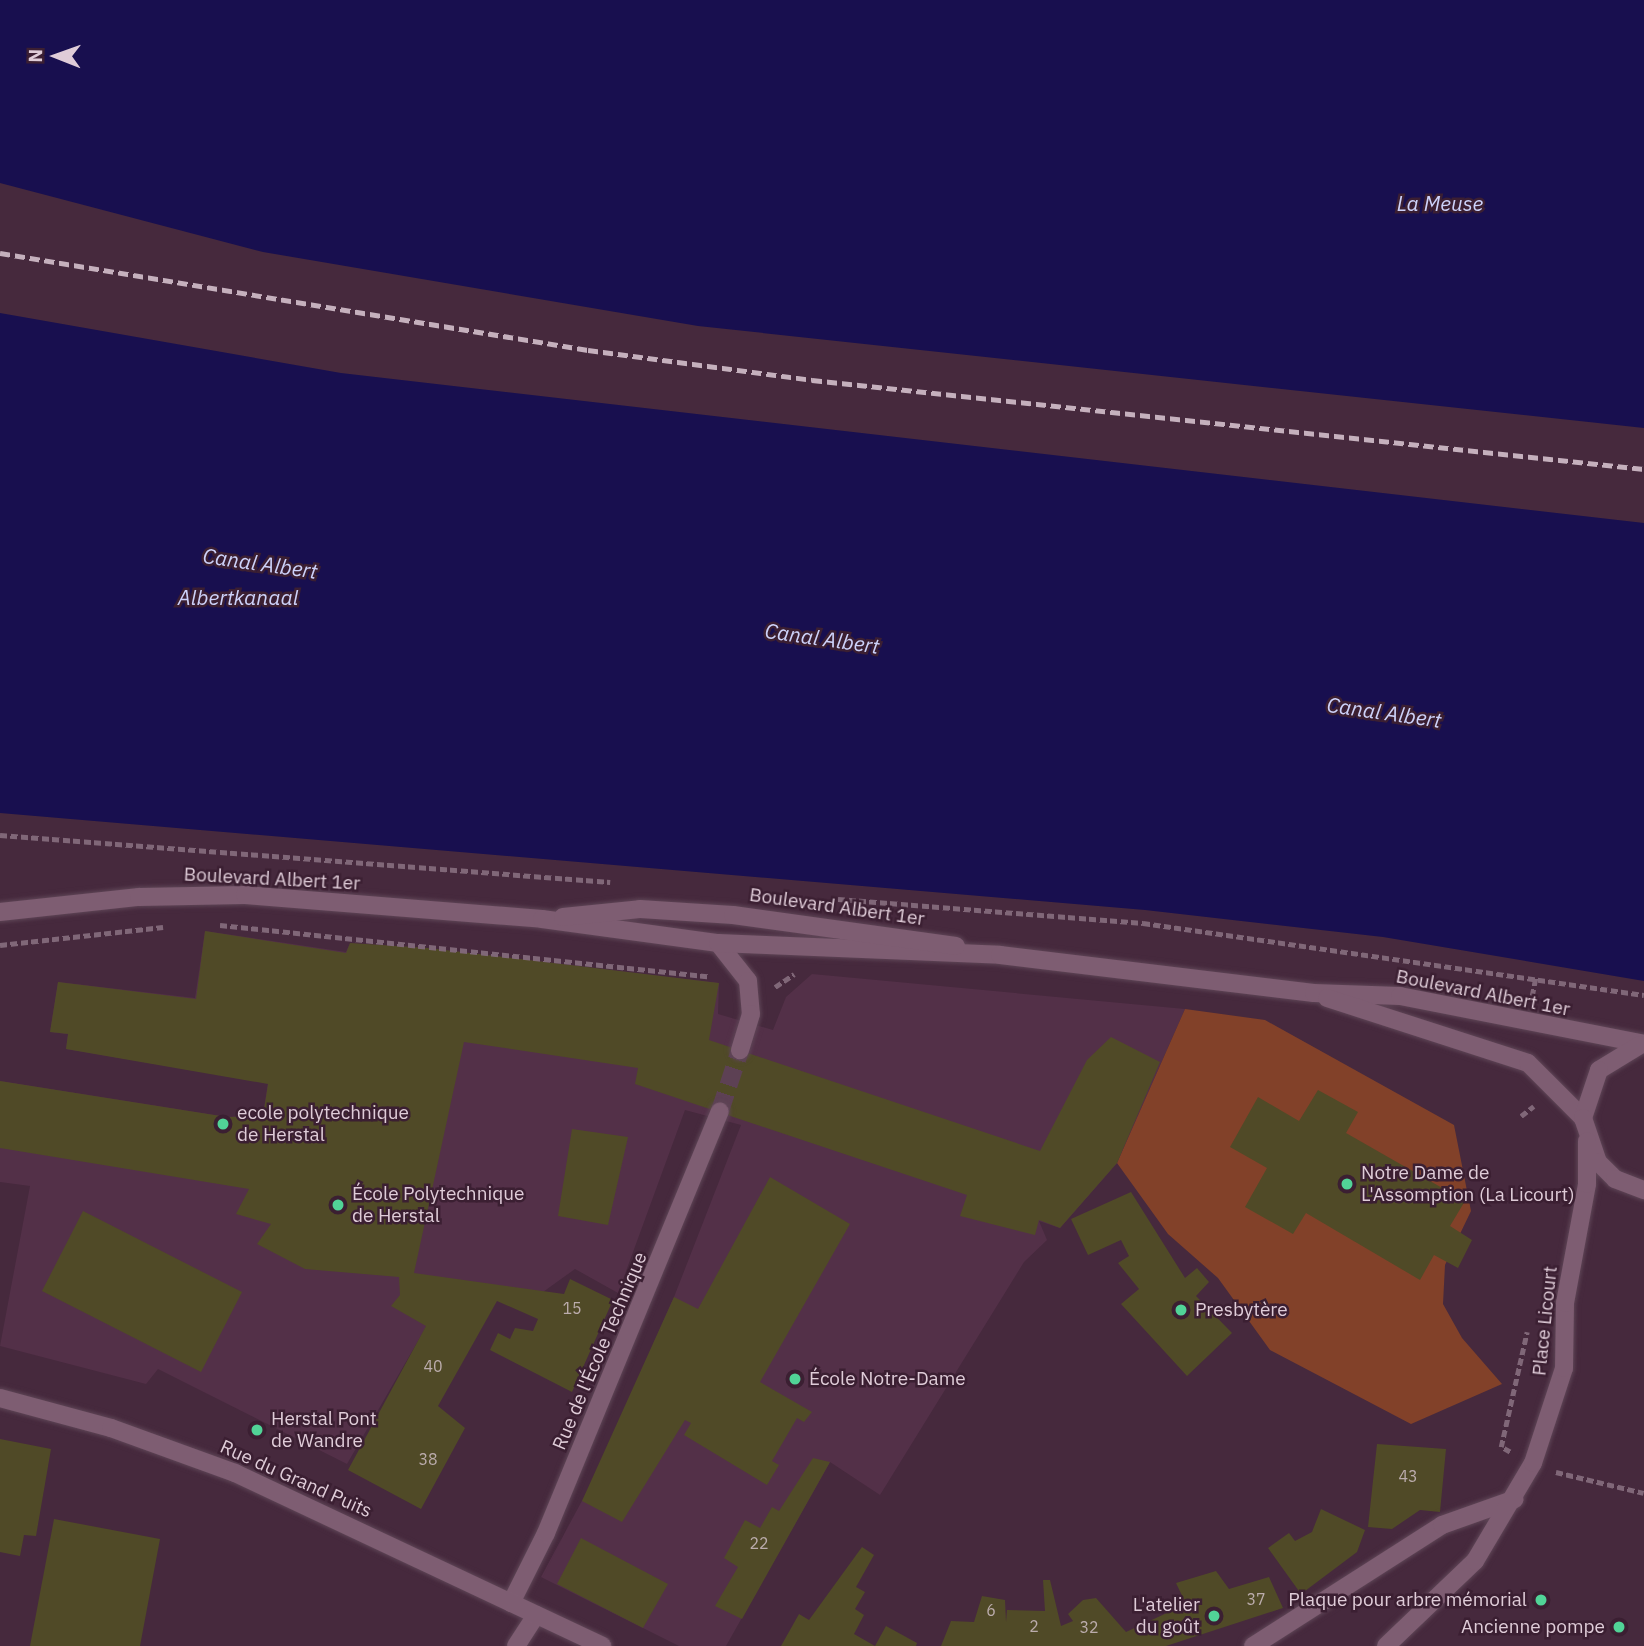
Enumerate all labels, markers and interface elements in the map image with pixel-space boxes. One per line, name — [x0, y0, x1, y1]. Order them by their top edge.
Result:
north arrow — [21, 21, 91, 91]
text: N — [23, 49, 47, 63]
water label: La Meuse — [1397, 190, 1483, 216]
water label: Canal Albert — [201, 543, 319, 583]
water label: Albertkanaal — [178, 584, 298, 610]
water label: Canal Albert — [763, 618, 881, 658]
water label: Canal Albert — [1325, 692, 1443, 732]
street label: Boulevard Albert 1er — [183, 863, 361, 895]
street label: Boulevard Albert 1er — [748, 883, 926, 931]
street label: Boulevard Albert 1er — [1394, 965, 1572, 1021]
place label: ecole polytechnique de Herstal — [237, 1102, 409, 1146]
marker: ecole polytechnique de Herstal — [215, 1116, 231, 1132]
place label: Notre Dame de L'Assomption (La Licourt) — [1361, 1162, 1575, 1206]
marker: Notre Dame de L'Assomption (La Licourt) — [1339, 1176, 1355, 1192]
place label: École Polytechnique de Herstal — [352, 1183, 524, 1227]
marker: École Polytechnique de Herstal — [330, 1197, 346, 1213]
street label: Rue de l'École Technique — [548, 1249, 652, 1453]
street label: Place Licourt — [1528, 1265, 1562, 1377]
house number: 15 — [562, 1298, 582, 1318]
place label: Presbytère — [1195, 1299, 1288, 1321]
marker: Presbytère — [1173, 1302, 1189, 1318]
house number: 40 — [423, 1356, 443, 1376]
place label: École Notre-Dame — [809, 1368, 966, 1390]
marker: École Notre-Dame — [787, 1371, 803, 1387]
place label: Herstal Pont de Wandre — [271, 1408, 377, 1452]
marker: Herstal Pont de Wandre — [249, 1422, 265, 1438]
street label: Rue du Grand Puits — [217, 1435, 375, 1523]
house number: 38 — [418, 1449, 438, 1469]
house number: 43 — [1398, 1466, 1418, 1486]
house number: 22 — [749, 1533, 769, 1553]
house number: 37 — [1246, 1589, 1266, 1609]
place label: Plaque pour arbre mémorial — [1288, 1589, 1527, 1611]
marker: Plaque pour arbre mémorial — [1533, 1592, 1549, 1608]
place label: L'atelier du goût — [1133, 1594, 1200, 1638]
house number: 6 — [986, 1600, 996, 1620]
marker: L'atelier du goût — [1206, 1608, 1222, 1624]
house number: 2 — [1029, 1616, 1039, 1636]
place label: Ancienne pompe — [1461, 1616, 1605, 1638]
house number: 32 — [1079, 1617, 1099, 1637]
marker: Ancienne pompe — [1611, 1619, 1627, 1635]

